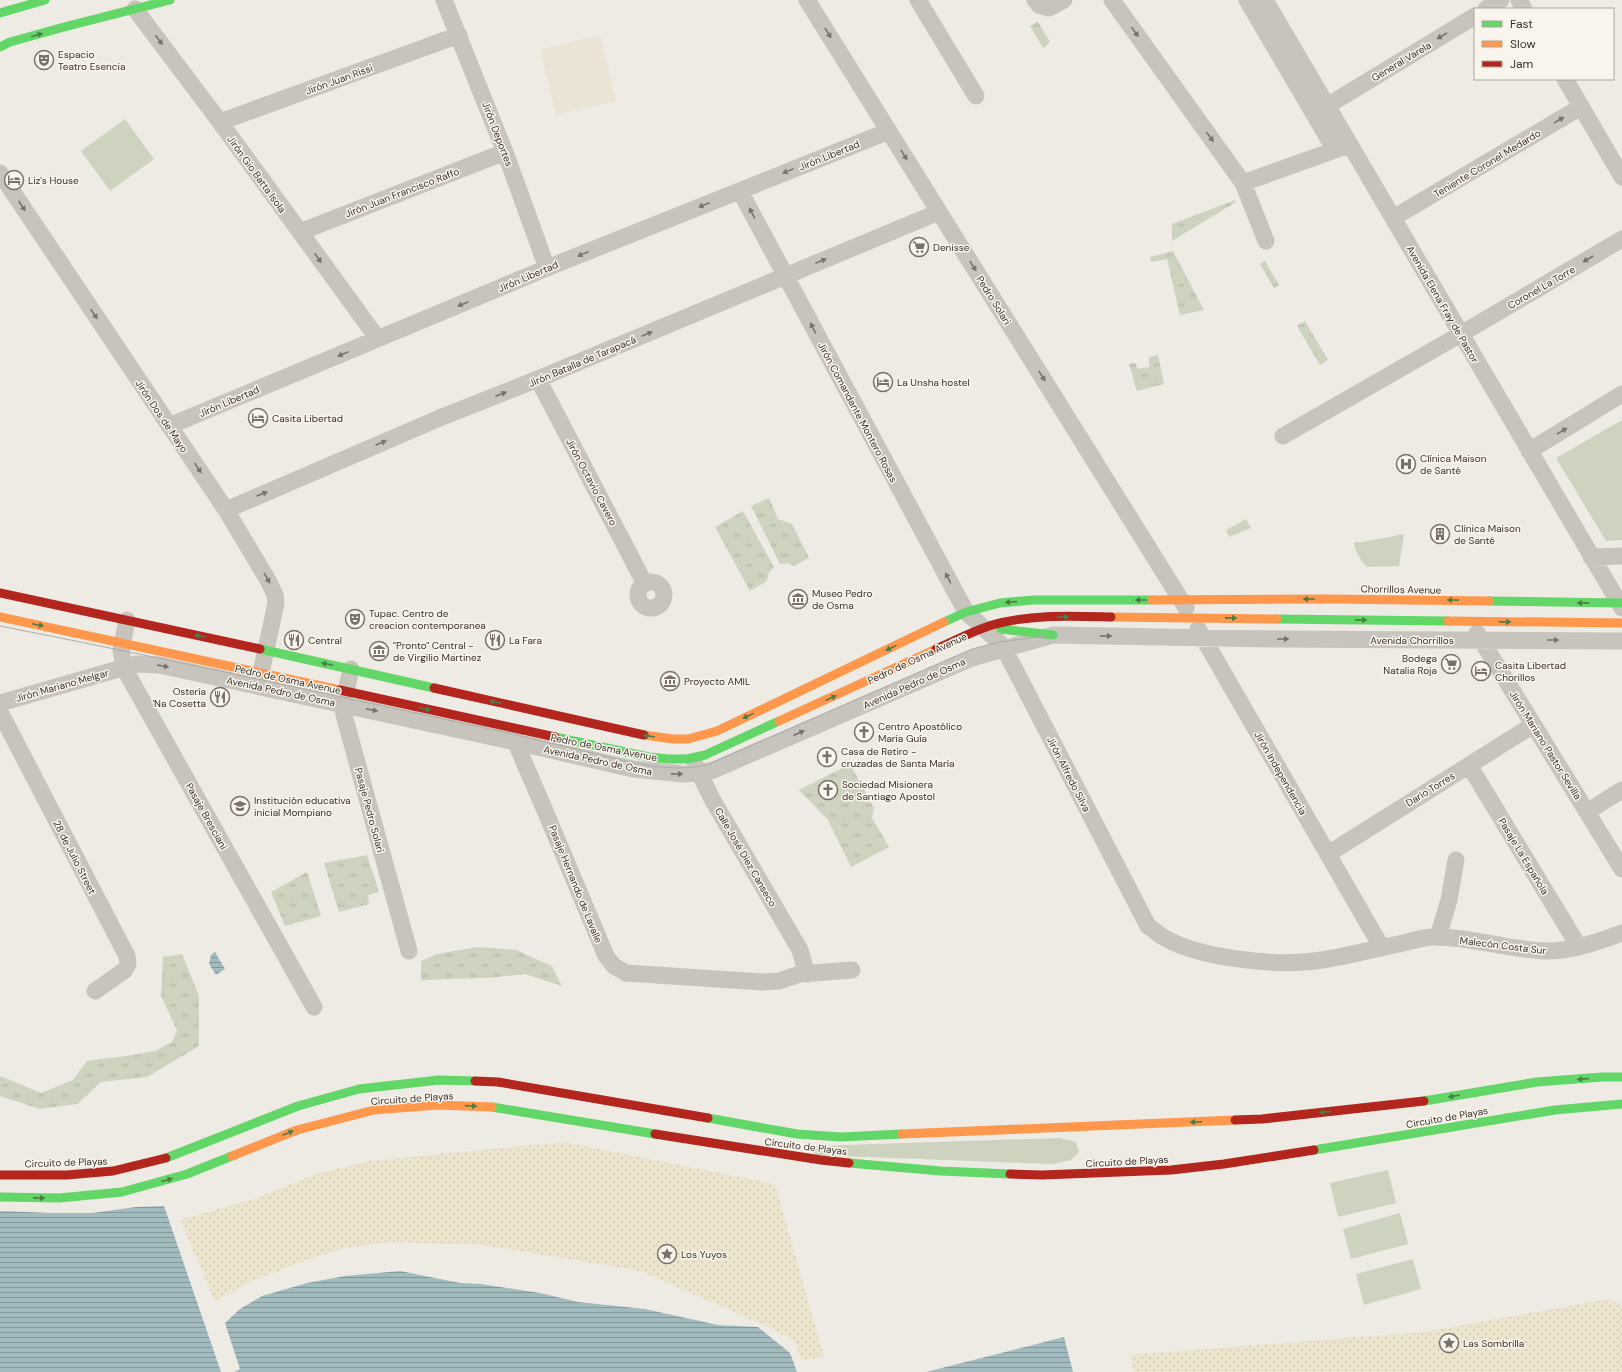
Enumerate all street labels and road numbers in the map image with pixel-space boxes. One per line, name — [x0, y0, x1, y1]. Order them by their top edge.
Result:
street label: General Varela — [1369, 39, 1433, 84]
street label: Jirón Juan Rissi — [304, 61, 375, 98]
street label: Jirón Deportes — [479, 100, 516, 168]
street label: Teniente Coronel Medardo — [1431, 126, 1543, 201]
street label: Jirón Gio Batta Isola — [224, 133, 289, 215]
street label: Jirón Libertad — [797, 137, 861, 174]
street label: Jirón Juan Francisco Raffo — [343, 165, 461, 220]
street label: Avenida Elena Fray de Pastor — [1404, 243, 1482, 365]
street label: Jirón Libertad — [496, 258, 560, 295]
street label: Coronel La Torre — [1505, 263, 1578, 312]
street label: Pedro Solari — [973, 273, 1014, 327]
street label: Jirón Batalla de Tarapacá — [527, 333, 638, 390]
street label: Jirón Comandante Montero Rosas — [815, 340, 900, 484]
street label: Jirón Dos de Mayo — [132, 377, 191, 455]
street label: Jirón Libertad — [197, 383, 261, 420]
street label: Jirón Octavio Cavero — [563, 437, 620, 528]
street label: Chorrillos Avenue — [1361, 582, 1442, 597]
street label: Pedro de Osma Avenue — [866, 630, 969, 687]
street label: Avenida Chorrillos — [1370, 634, 1454, 647]
street label: Avenida Pedro de Osma — [861, 655, 967, 712]
street label: Pedro de Osma Avenue — [234, 662, 342, 697]
street label: Jirón Mariano Melgar — [14, 666, 110, 705]
street label: Avenida Pedro de Osma — [225, 674, 336, 709]
street label: Jirón Mariano Pastor Sevilla — [1507, 689, 1584, 802]
street label: Jirón Independencia — [1251, 729, 1310, 817]
street label: Pedro de Osma Avenue — [550, 731, 658, 764]
street label: Jirón Alfredo Silva — [1044, 735, 1093, 814]
street label: Avenida Pedro de Osma — [542, 743, 653, 778]
street label: Pasaje Pedro Solari — [352, 766, 387, 854]
street label: Dario Torres — [1403, 769, 1457, 810]
street label: Pasaje Bresciani — [183, 781, 230, 852]
street label: Calle José Diez Canseco — [712, 805, 779, 909]
street label: Pasaje La Española — [1496, 815, 1552, 897]
street label: 28 de Julio Street — [50, 818, 99, 896]
street label: Pasaje Hernando de Lavalle — [546, 823, 605, 945]
street label: Malecón Costa Sur — [1459, 934, 1547, 957]
street label: Circuito de Playas — [370, 1089, 454, 1108]
street label: Circuito de Playas — [1405, 1104, 1489, 1131]
street label: Circuito de Playas — [764, 1135, 848, 1158]
street label: Circuito de Playas — [1085, 1153, 1169, 1170]
street label: Circuito de Playas — [24, 1155, 108, 1170]

